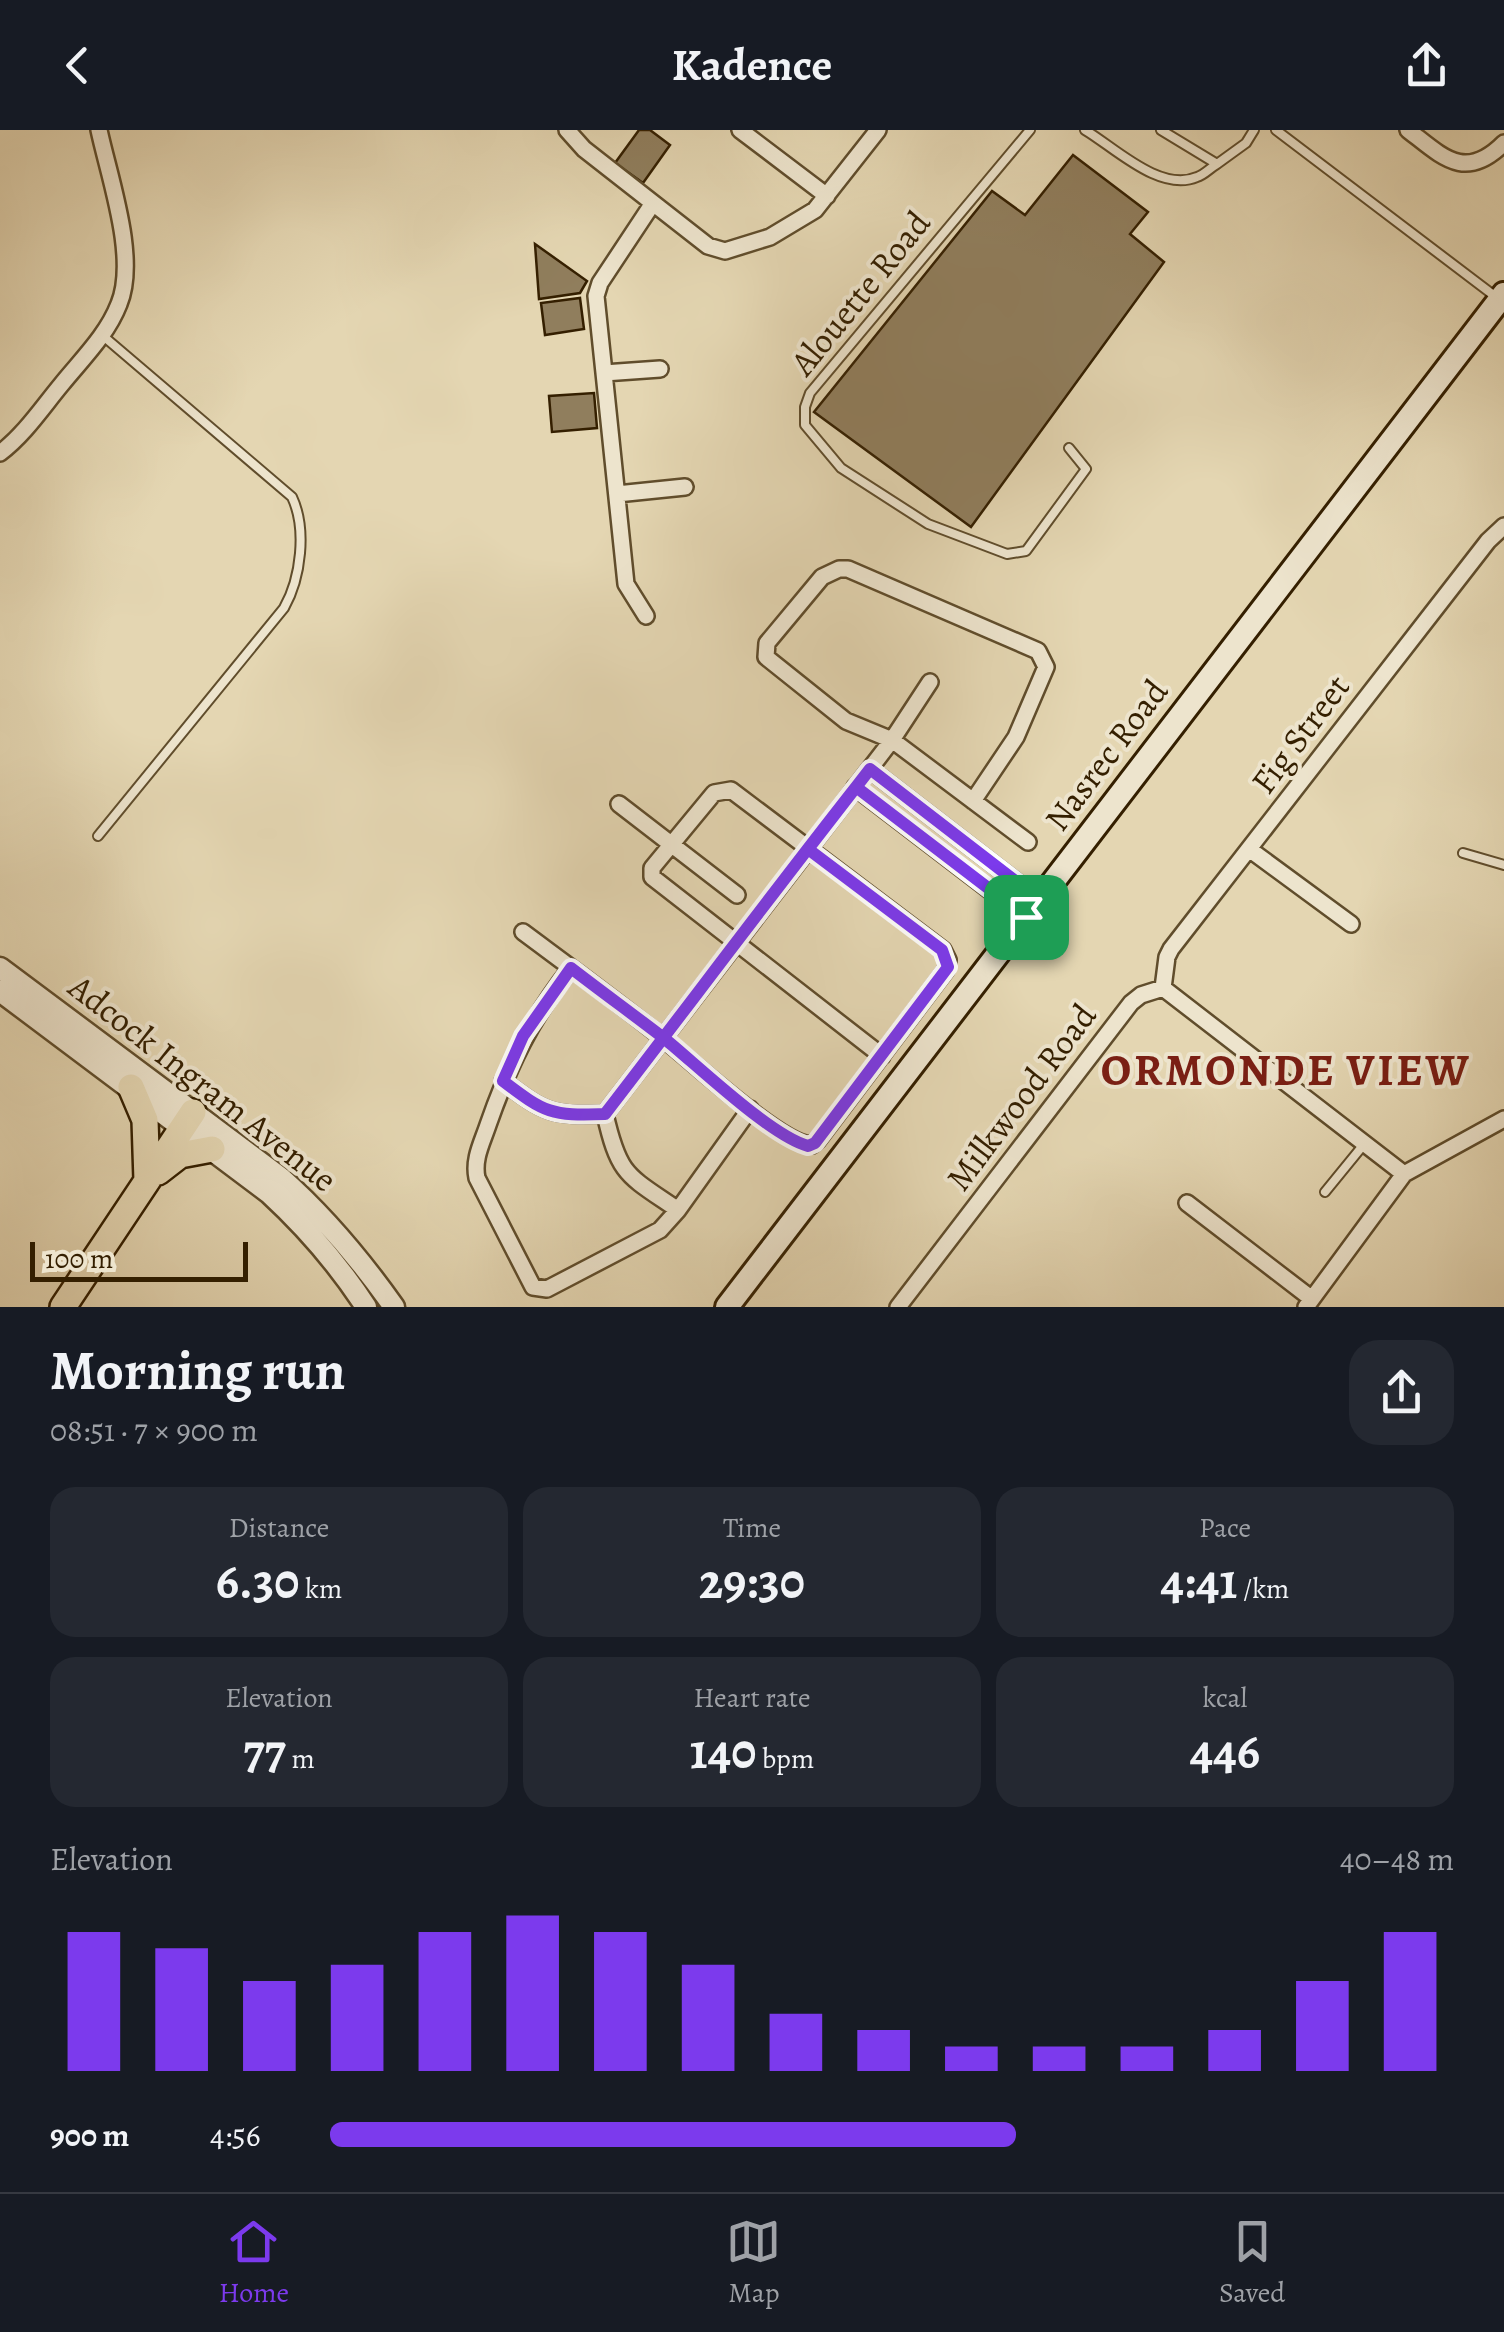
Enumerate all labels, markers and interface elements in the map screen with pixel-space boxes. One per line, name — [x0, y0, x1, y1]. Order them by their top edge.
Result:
text: Kadence — [672, 34, 832, 96]
icon: back — [50, 38, 105, 93]
icon: share — [1399, 38, 1454, 93]
street label: Alouette Road — [778, 200, 941, 386]
street label: Fig Street — [1239, 665, 1361, 803]
street label: Nasrec Road — [1033, 669, 1179, 841]
pin — [984, 875, 1069, 960]
icon: arrive — [999, 890, 1054, 945]
street label: Adcock Ingram Avenue — [58, 962, 347, 1203]
street label: Milkwood Road — [935, 993, 1107, 1200]
district label: ORMONDE VIEW — [1101, 1039, 1471, 1101]
scale bar — [30, 1237, 248, 1282]
text: 100 m — [45, 1240, 113, 1278]
text: Morning run — [50, 1333, 345, 1408]
button: share — [1349, 1340, 1454, 1445]
text: 08:51 · 7 × 900 m — [50, 1408, 258, 1452]
text: Distance — [229, 1509, 329, 1547]
text: Time — [723, 1509, 781, 1547]
text: Pace — [1199, 1509, 1251, 1547]
text: 6.30 — [216, 1547, 299, 1615]
text: 29:30 — [699, 1547, 805, 1615]
text: 4:41 — [1161, 1547, 1237, 1615]
text: km — [299, 1570, 342, 1608]
text: /km — [1237, 1570, 1289, 1608]
text: Elevation — [225, 1679, 333, 1717]
text: Heart rate — [694, 1679, 810, 1717]
text: kcal — [1203, 1679, 1247, 1717]
text: 77 — [243, 1717, 286, 1785]
text: 140 — [690, 1717, 756, 1785]
text: 446 — [1190, 1717, 1260, 1785]
text: m — [286, 1740, 315, 1778]
text: bpm — [756, 1740, 814, 1778]
text: Elevation — [50, 1837, 173, 1881]
text: 40–48 m — [1340, 1837, 1454, 1881]
text: 900 m — [50, 2113, 129, 2157]
text: 4:56 — [210, 2113, 261, 2157]
tab: Home — [219, 2214, 289, 2312]
tab: Map — [726, 2214, 781, 2312]
tab: Saved — [1219, 2214, 1285, 2312]

